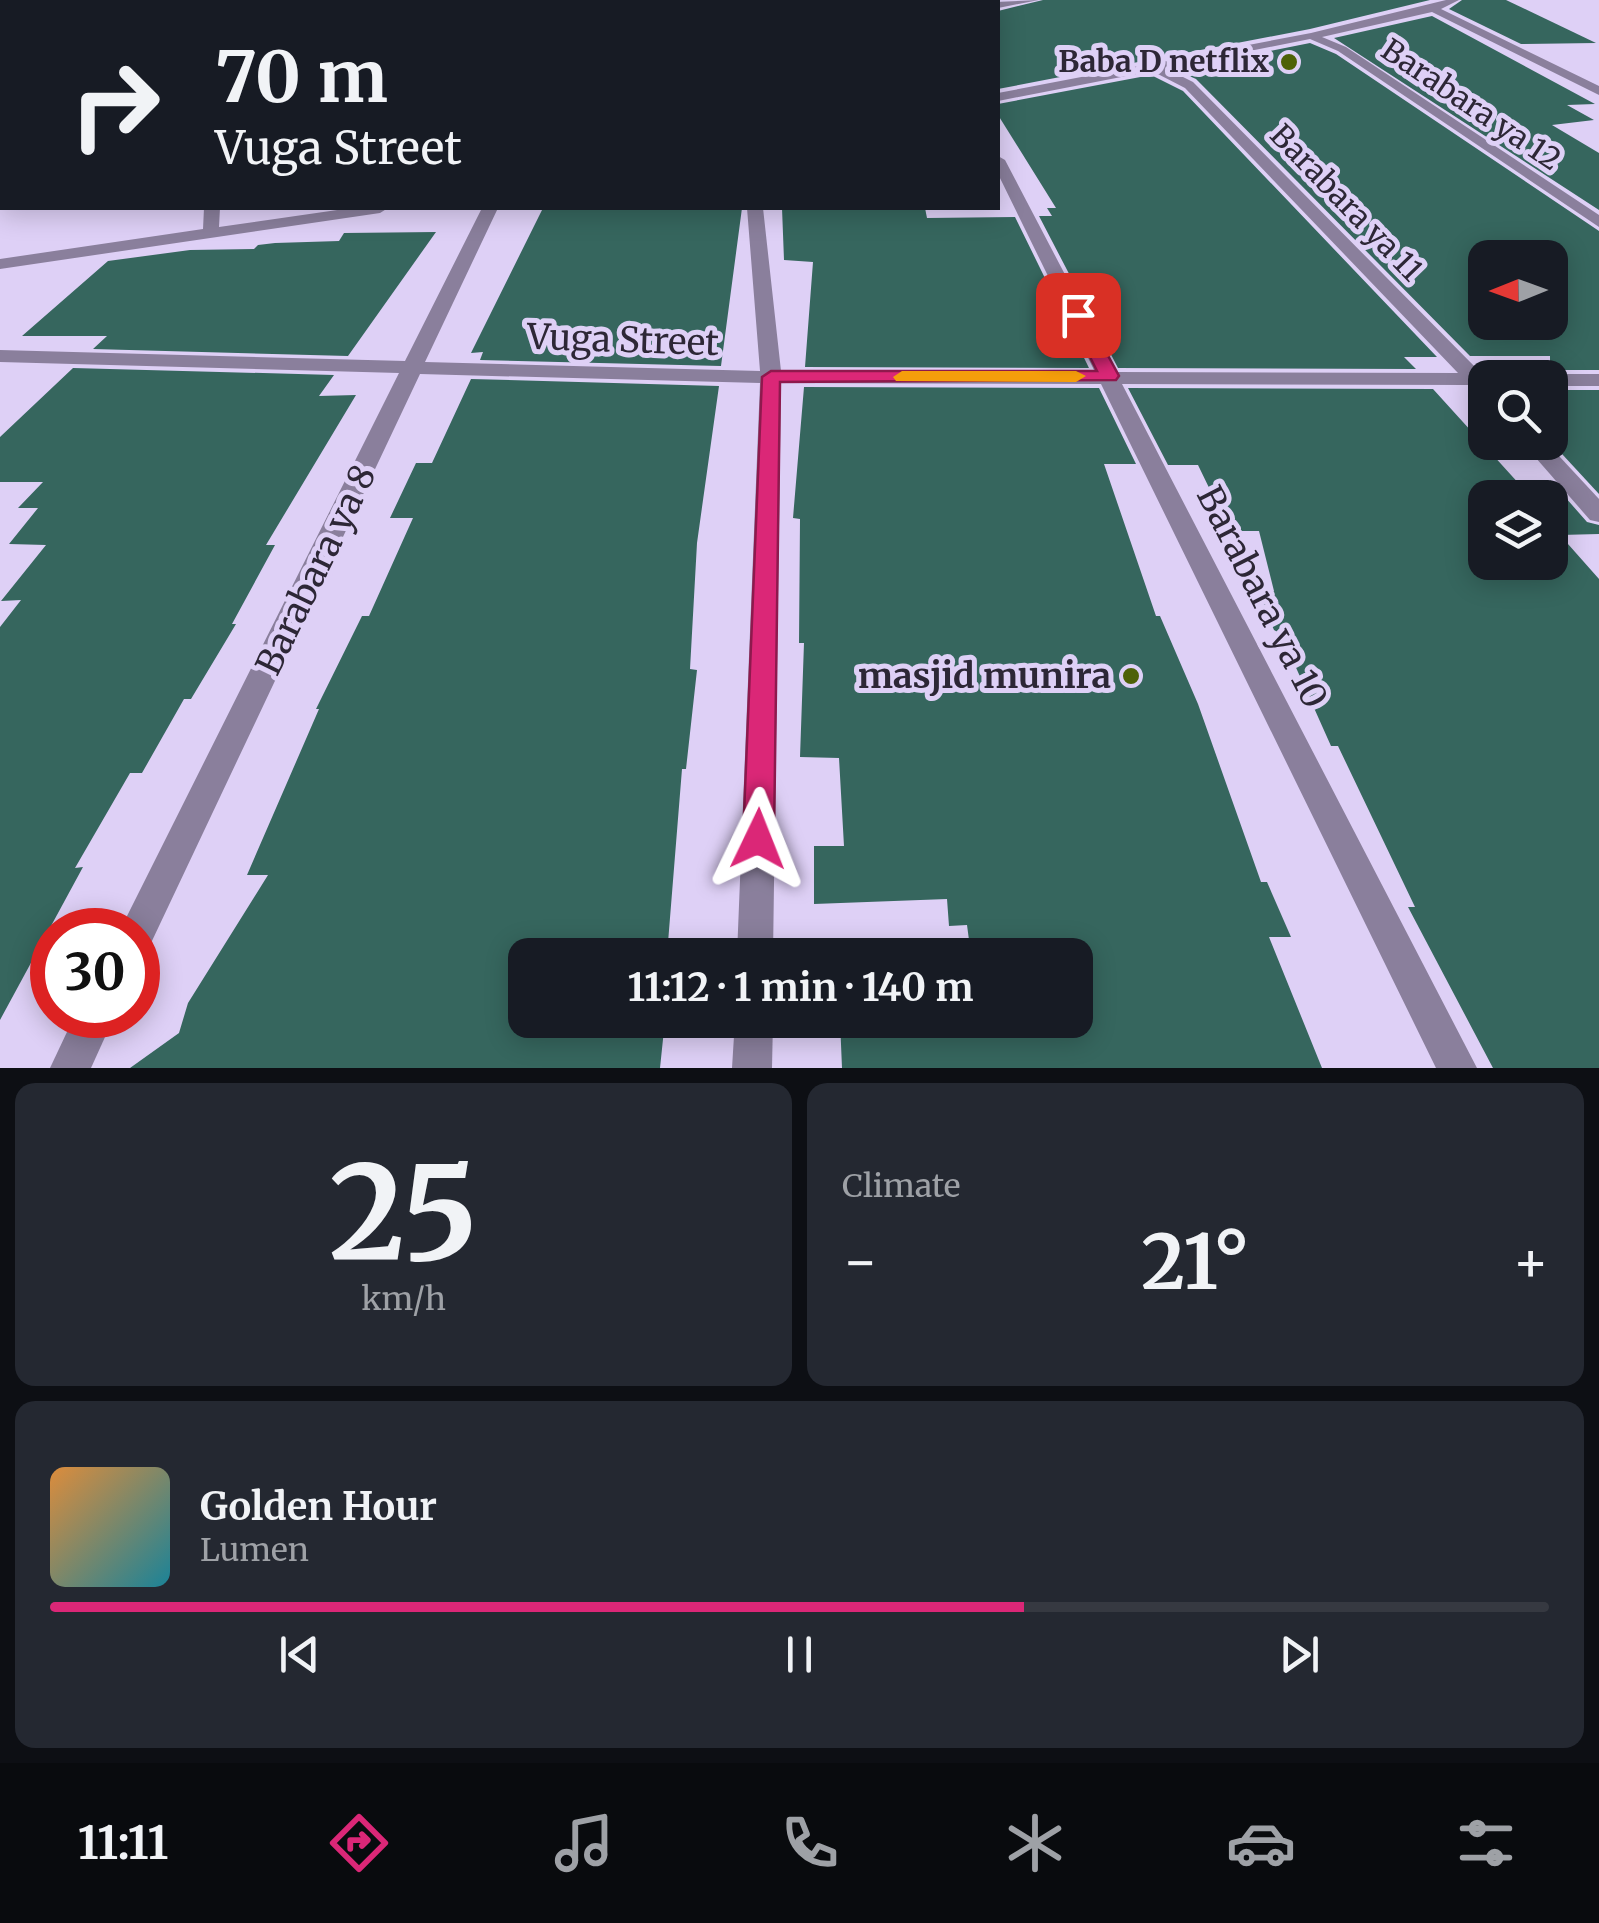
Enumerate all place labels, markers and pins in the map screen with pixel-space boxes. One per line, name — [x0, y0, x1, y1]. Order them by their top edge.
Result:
place label: Baba D netflix — [1058, 42, 1269, 80]
marker: Baba D netflix — [1278, 51, 1300, 73]
pin — [1036, 273, 1121, 358]
place label: masjid munira — [858, 654, 1111, 698]
marker: masjid munira — [1120, 665, 1142, 687]

